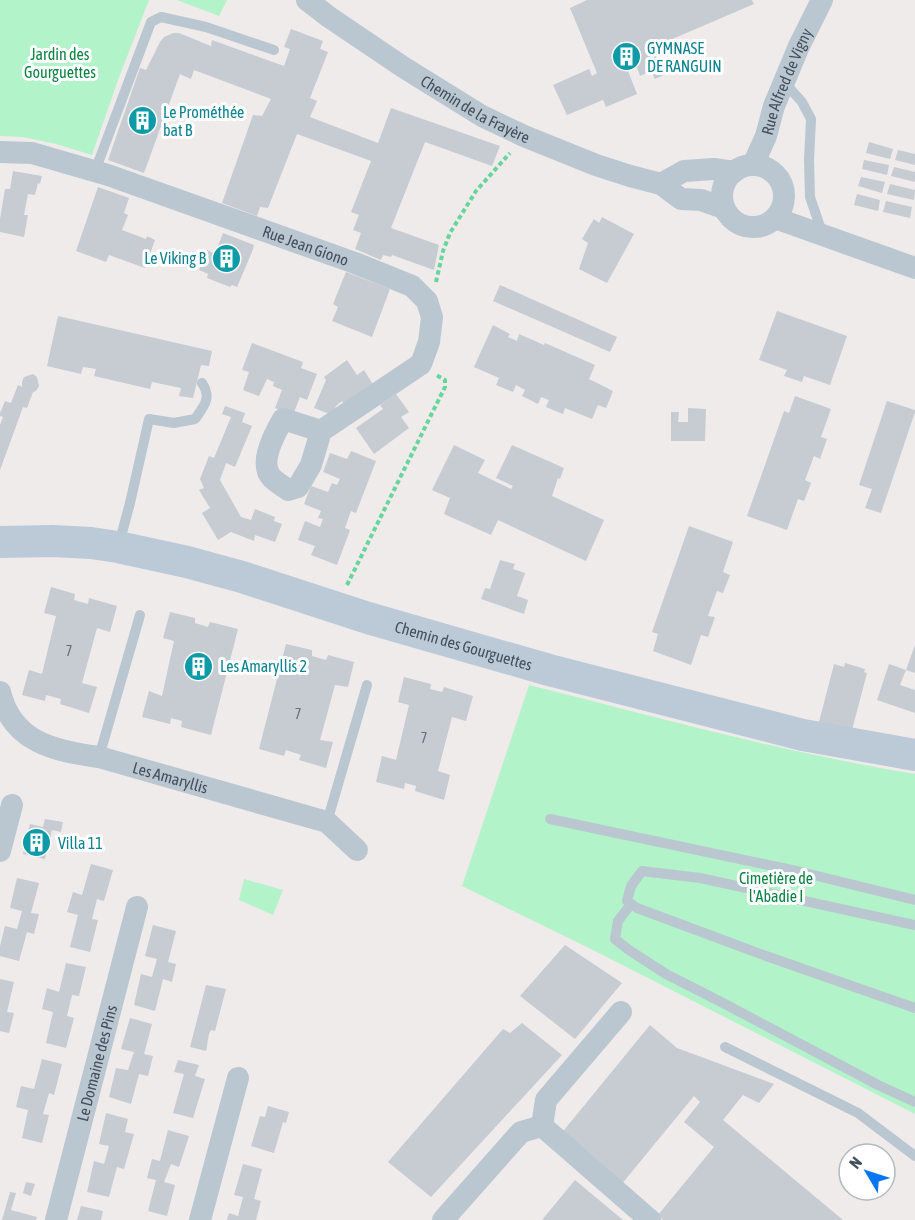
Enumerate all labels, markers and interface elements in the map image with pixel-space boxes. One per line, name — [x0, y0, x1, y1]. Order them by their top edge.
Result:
street label: Rue Alfred de Vigny — [758, 25, 817, 137]
place label: GYMNASE DE RANGUIN — [647, 39, 722, 75]
building icon: GYMNASE DE RANGUIN — [610, 41, 642, 73]
park label: Jardin des Gourguettes — [24, 45, 96, 82]
street label: Chemin de la Frayère — [418, 71, 532, 146]
place label: Le Prométhée bat B — [163, 103, 244, 139]
building icon: Le Prométhée bat B — [126, 105, 158, 137]
street label: Rue Jean Giono — [260, 222, 351, 269]
building icon: Le Viking B — [211, 242, 243, 274]
place label: Le Viking B — [144, 249, 206, 268]
street label: Chemin des Gourguettes — [393, 617, 535, 674]
house number: 7 — [66, 643, 72, 659]
building icon: Les Amaryllis 2 — [183, 650, 215, 682]
place label: Les Amaryllis 2 — [220, 657, 307, 676]
house number: 7 — [295, 706, 301, 722]
house number: 7 — [421, 730, 427, 746]
street label: Les Amaryllis — [131, 758, 210, 797]
building icon: Villa 11 — [21, 827, 53, 859]
place label: Villa 11 — [58, 834, 103, 852]
park label: Cimetière de l'Abadie I — [739, 869, 813, 905]
street label: Le Domaine des Pins — [73, 1003, 120, 1123]
north arrow — [837, 1142, 897, 1202]
text: N — [845, 1153, 865, 1172]

